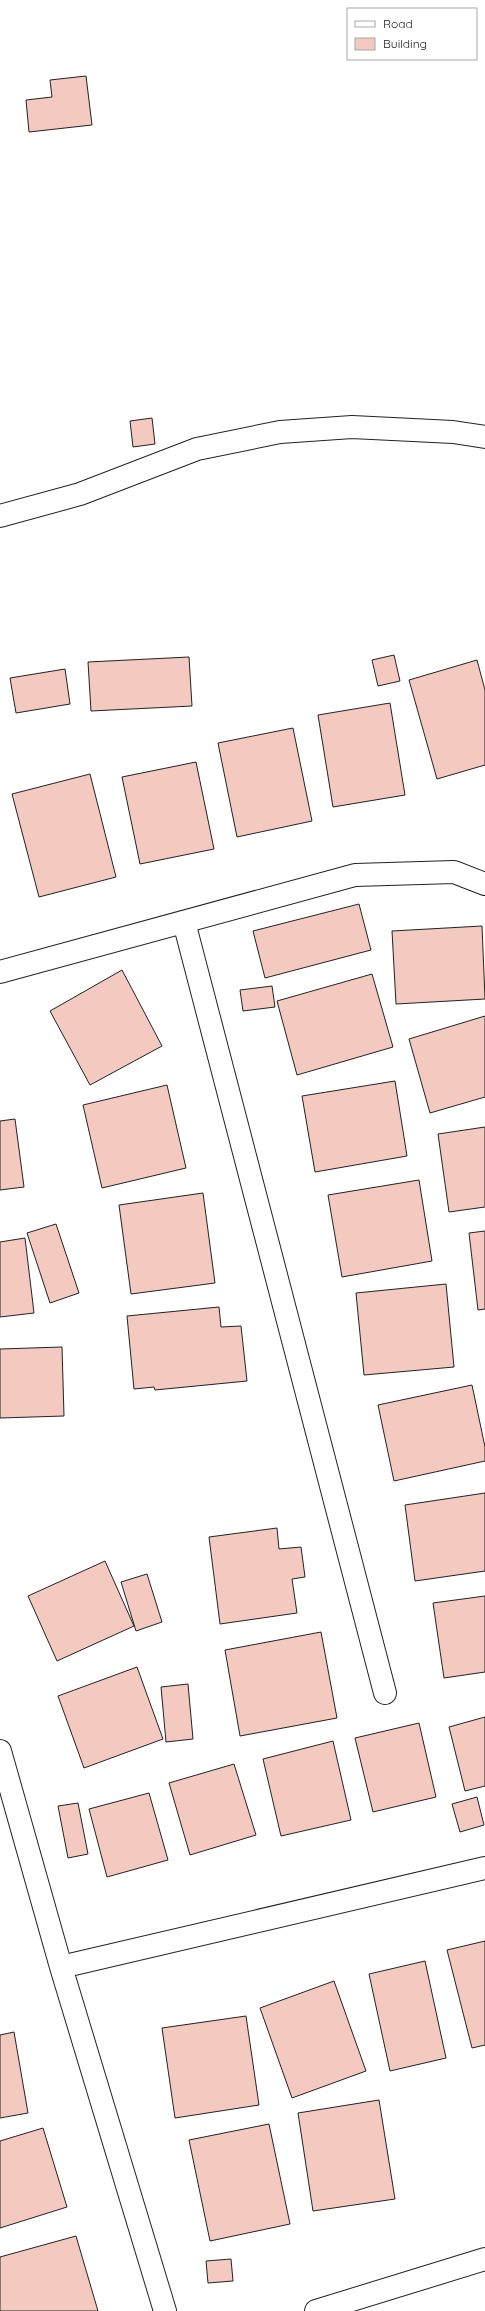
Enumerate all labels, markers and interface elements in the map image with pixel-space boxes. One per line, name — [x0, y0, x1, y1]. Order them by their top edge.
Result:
legend — [347, 8, 477, 60]
text: Road — [383, 16, 413, 31]
text: Building — [383, 36, 427, 51]

